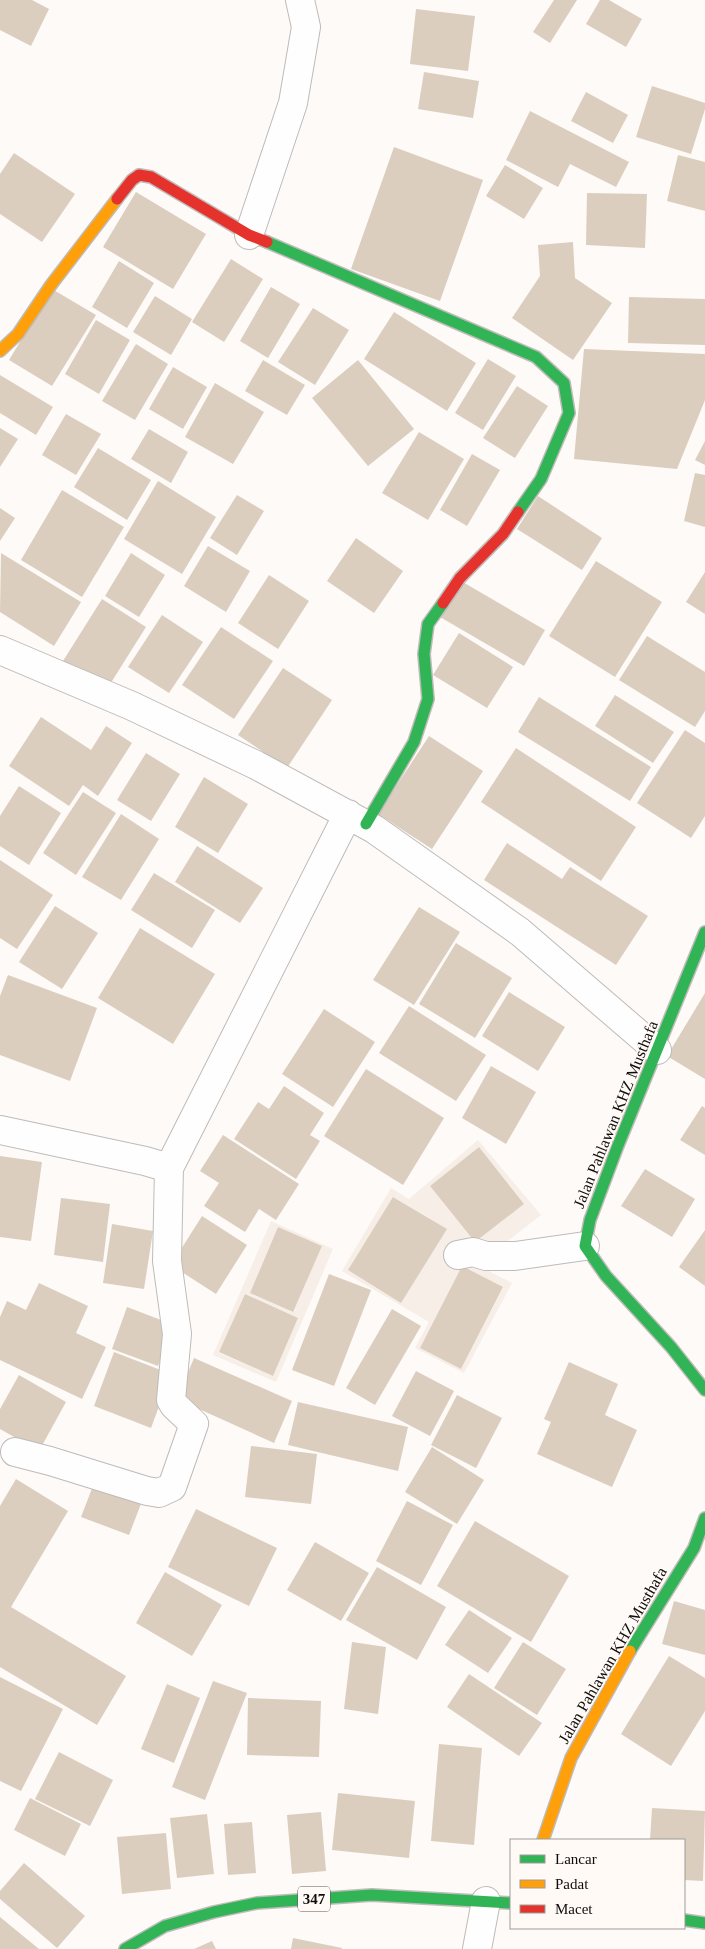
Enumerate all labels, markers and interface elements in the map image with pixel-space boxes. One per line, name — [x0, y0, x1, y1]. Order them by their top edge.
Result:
street label: Jalan Pahlawan KHZ Musthafa — [570, 1018, 661, 1210]
street label: Jalan Pahlawan KHZ Musthafa — [555, 1564, 670, 1746]
legend — [510, 1839, 685, 1929]
text: Lancar — [555, 1851, 597, 1867]
text: Padat — [555, 1876, 589, 1892]
road number: 347 — [298, 1886, 330, 1912]
text: Macet — [555, 1901, 593, 1917]

